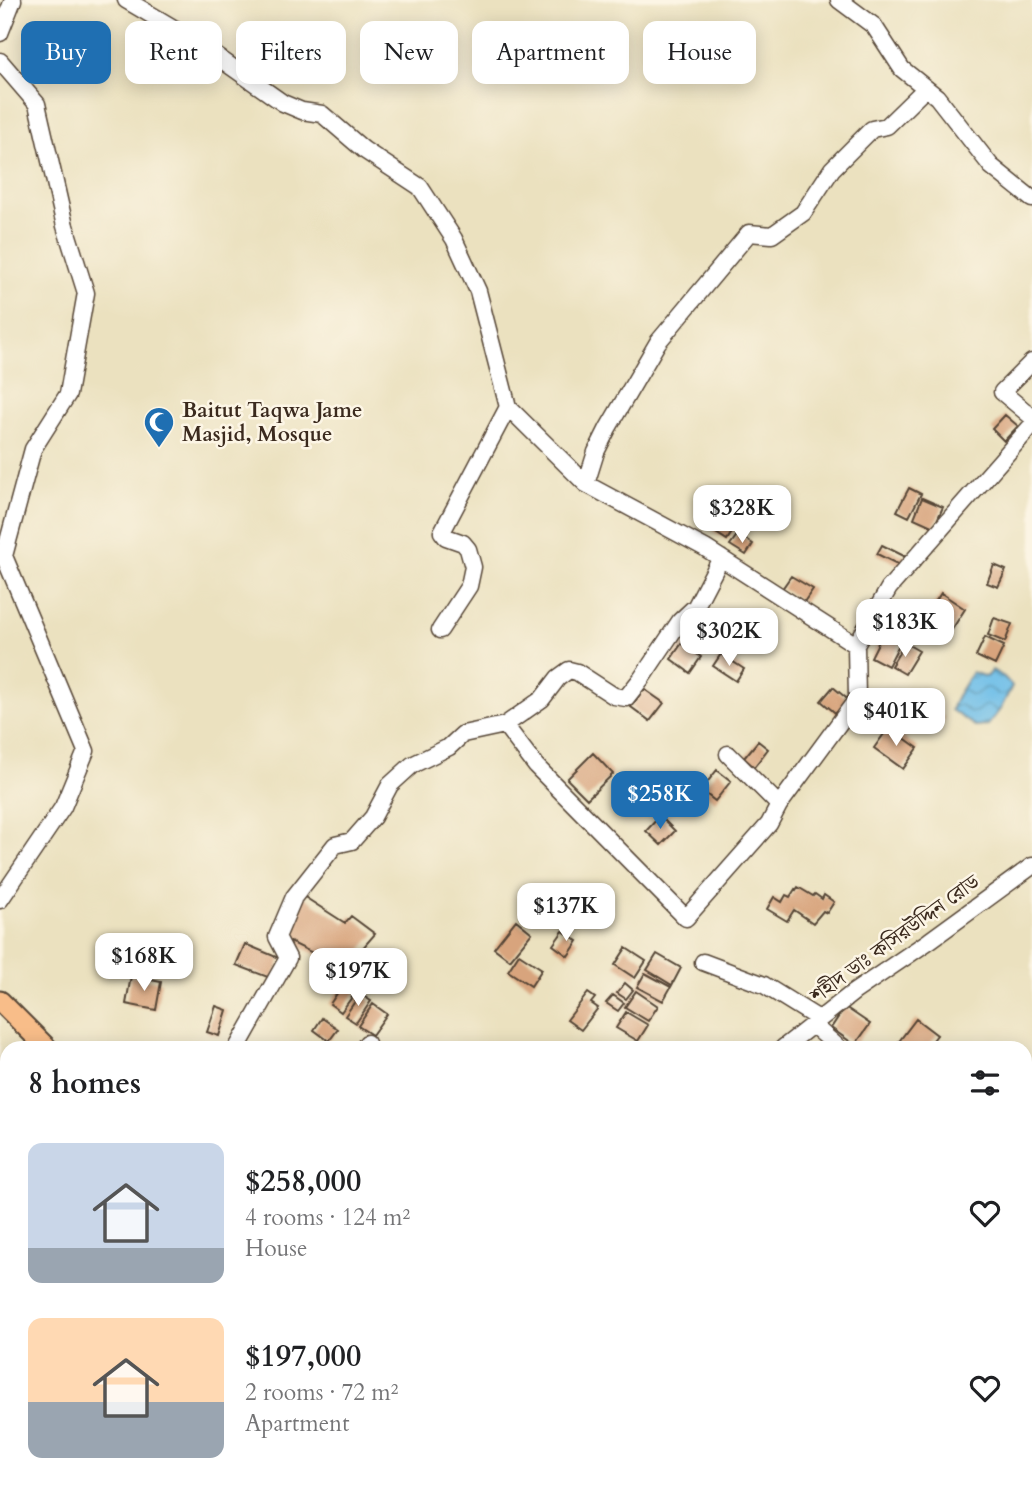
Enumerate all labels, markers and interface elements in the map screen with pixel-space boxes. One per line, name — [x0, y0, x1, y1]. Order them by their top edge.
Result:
chip: Buy — [21, 21, 111, 84]
chip: Rent — [125, 21, 222, 84]
chip: Filters — [236, 21, 346, 84]
chip: New — [360, 21, 458, 84]
chip: Apartment — [472, 21, 629, 84]
chip: House — [643, 21, 756, 84]
place label: Baitut Taqwa Jame Masjid, Mosque — [182, 396, 362, 449]
mosque icon: Baitut Taqwa Jame Masjid, Mosque — [142, 405, 176, 449]
pin: $328K — [693, 486, 791, 545]
text: $328K — [709, 492, 775, 523]
pin: $183K — [856, 600, 954, 659]
text: $183K — [872, 606, 938, 637]
pin: $302K — [680, 608, 778, 668]
text: $302K — [696, 615, 762, 646]
pin: $401K — [847, 688, 945, 748]
text: $401K — [863, 695, 929, 726]
pin: $258K — [611, 772, 709, 831]
text: $258K — [627, 778, 693, 809]
street label: শহীদ ডাঃ কসিরউদ্দিন রোড — [804, 867, 986, 1011]
pin: $137K — [517, 884, 615, 943]
text: $137K — [533, 890, 599, 921]
pin: $168K — [95, 934, 193, 993]
text: $168K — [111, 940, 177, 971]
pin: $197K — [309, 948, 407, 1008]
text: $197K — [325, 955, 391, 986]
text: 8 homes — [28, 1063, 141, 1104]
icon: filters — [966, 1064, 1004, 1102]
text: $258,000 — [245, 1161, 361, 1202]
icon: home — [84, 1171, 168, 1255]
icon: heart — [966, 1194, 1004, 1232]
text: 4 rooms · 124 m² — [245, 1202, 410, 1233]
text: House — [245, 1233, 307, 1264]
text: $197,000 — [245, 1336, 361, 1377]
icon: home — [84, 1346, 168, 1430]
icon: heart — [966, 1369, 1004, 1407]
text: 2 rooms · 72 m² — [245, 1377, 398, 1408]
text: Apartment — [245, 1408, 349, 1439]

